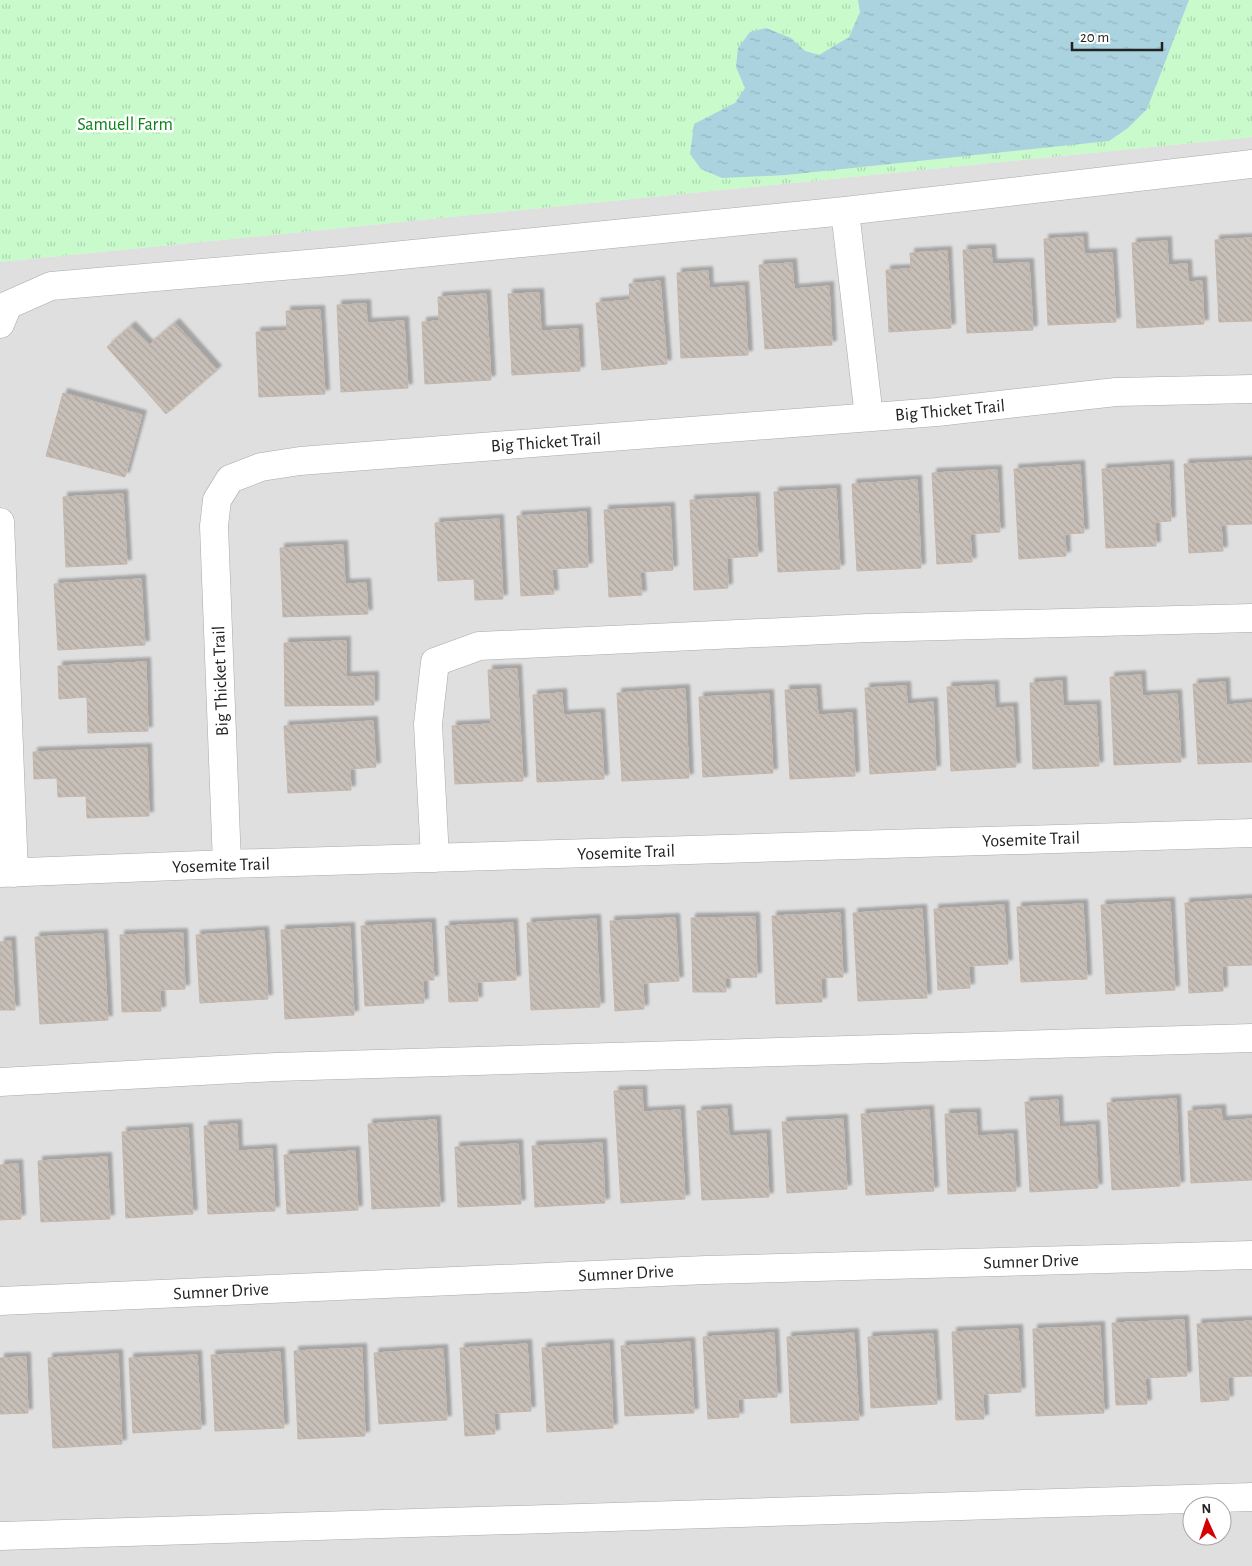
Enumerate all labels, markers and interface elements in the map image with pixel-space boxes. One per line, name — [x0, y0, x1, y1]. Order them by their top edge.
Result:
scale bar — [1072, 20, 1162, 52]
text: 20 m — [1080, 30, 1109, 45]
park label: Samuell Farm — [77, 116, 173, 134]
street label: Big Thicket Trail — [894, 397, 1006, 425]
street label: Big Thicket Trail — [490, 430, 602, 456]
street label: Big Thicket Trail — [210, 625, 232, 736]
street label: Yosemite Trail — [982, 829, 1080, 851]
street label: Yosemite Trail — [577, 842, 675, 864]
street label: Yosemite Trail — [172, 855, 270, 877]
street label: Sumner Drive — [983, 1251, 1079, 1273]
street label: Sumner Drive — [578, 1263, 674, 1285]
street label: Sumner Drive — [173, 1281, 269, 1303]
north arrow — [1182, 1496, 1232, 1546]
text: N — [1201, 1502, 1212, 1516]

